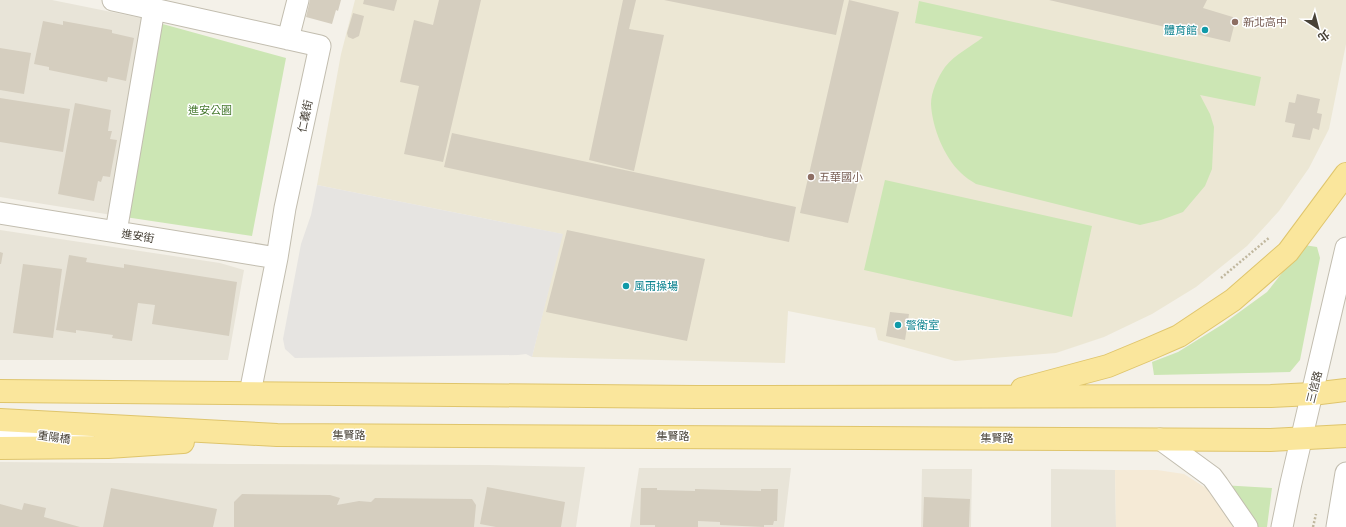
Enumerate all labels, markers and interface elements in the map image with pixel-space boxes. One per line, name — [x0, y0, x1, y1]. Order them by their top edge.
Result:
north arrow — [1298, 8, 1338, 48]
place label: 新北高中 — [1243, 16, 1287, 29]
marker: 新北高中 — [1230, 17, 1240, 27]
place label: 體育館 — [1164, 24, 1197, 37]
marker: 體育館 — [1200, 25, 1210, 35]
text: 北 — [1315, 27, 1332, 44]
street label: 仁義街 — [296, 99, 315, 134]
park label: 進安公園 — [188, 104, 232, 117]
place label: 五華國小 — [819, 171, 863, 184]
marker: 五華國小 — [806, 172, 816, 182]
street label: 進安街 — [121, 227, 155, 245]
place label: 風雨操場 — [634, 280, 678, 293]
marker: 風雨操場 — [621, 281, 631, 291]
place label: 警衛室 — [906, 319, 939, 332]
marker: 警衛室 — [893, 320, 903, 330]
street label: 三信路 — [1304, 370, 1325, 405]
street label: 重陽橋 — [37, 429, 71, 446]
street label: 集賢路 — [333, 429, 366, 442]
street label: 集賢路 — [657, 430, 690, 443]
street label: 集賢路 — [981, 432, 1014, 445]

